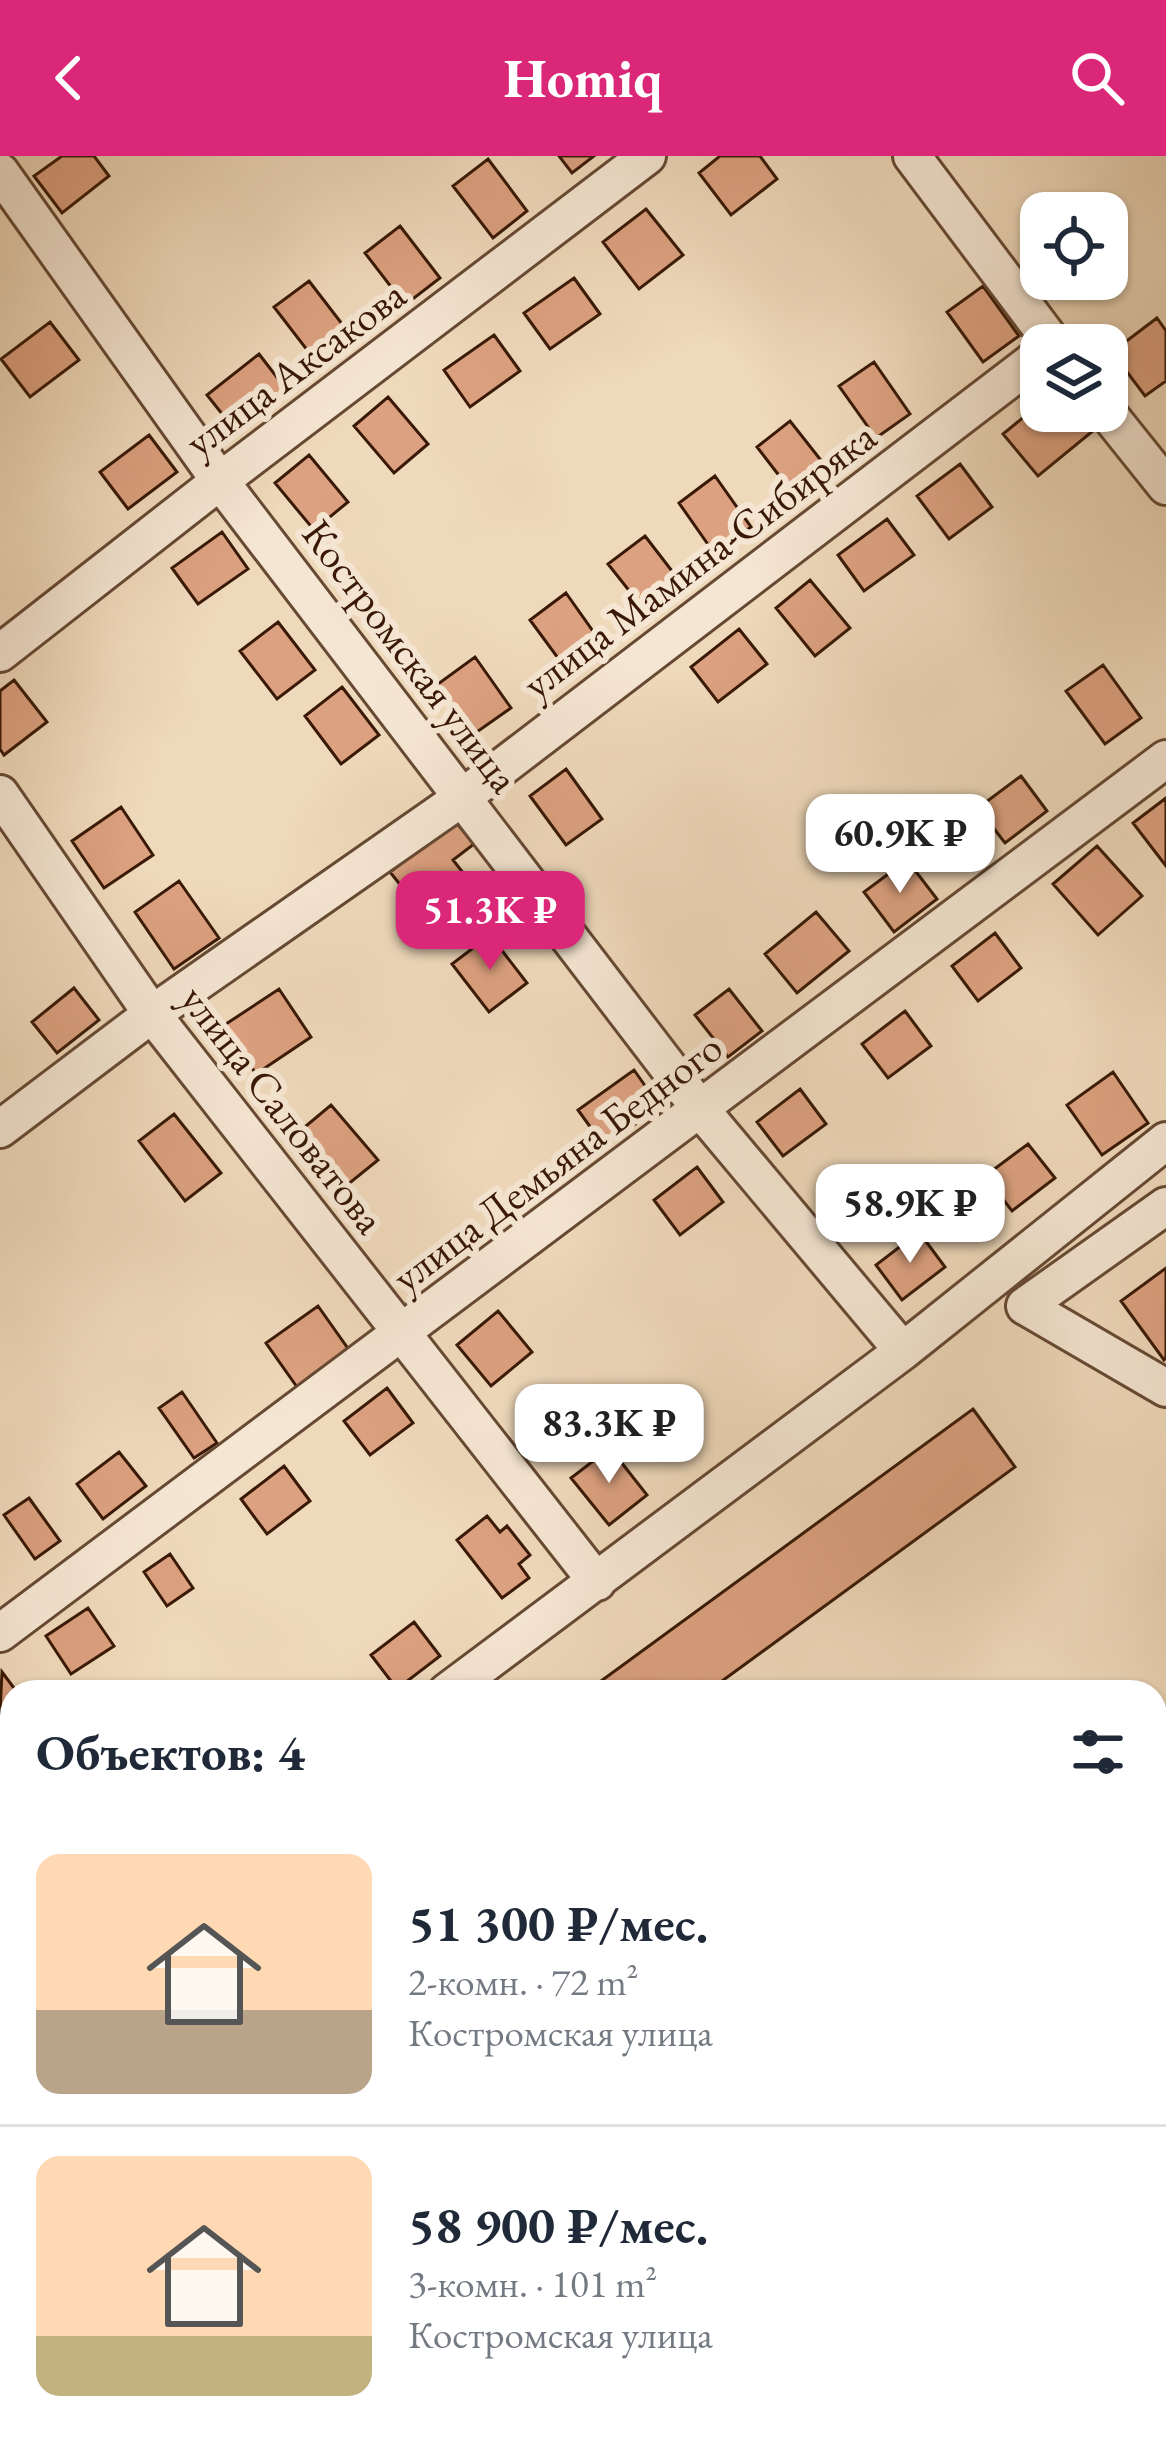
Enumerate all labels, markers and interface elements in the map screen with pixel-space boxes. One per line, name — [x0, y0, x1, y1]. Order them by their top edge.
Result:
text: Homiq — [504, 43, 662, 113]
icon: back — [36, 45, 102, 111]
icon: search — [1064, 45, 1130, 111]
map controls — [1020, 192, 1128, 432]
button: locate — [1020, 192, 1128, 300]
street label: улица Аксакова — [174, 267, 417, 469]
button: layers — [1020, 324, 1128, 432]
street label: улица Мамина-Сибиряка — [511, 409, 887, 711]
street label: Костромская улица — [290, 508, 532, 804]
pin: 60.9K ₽ — [789, 794, 1011, 896]
text: 60.9K ₽ — [833, 807, 967, 858]
pin: 51.3K ₽ — [379, 871, 601, 973]
text: 51.3K ₽ — [423, 884, 557, 935]
street label: улица Саловатова — [169, 973, 398, 1245]
street label: улица Демьяна Бедного — [381, 1020, 733, 1304]
pin: 58.9K ₽ — [799, 1164, 1021, 1266]
text: 58.9K ₽ — [843, 1177, 977, 1228]
pin: 83.3K ₽ — [498, 1384, 720, 1486]
text: 83.3K ₽ — [542, 1397, 676, 1448]
text: Объектов: 4 — [36, 1719, 305, 1785]
icon: filters — [1065, 1719, 1131, 1785]
text: 51 300 ₽/мес. — [408, 1890, 708, 1956]
icon: home — [132, 1902, 276, 2046]
text: 2-комн. · 72 m² — [408, 1956, 639, 2007]
text: Костромская улица — [408, 2007, 713, 2058]
text: 58 900 ₽/мес. — [408, 2192, 708, 2258]
icon: home — [132, 2204, 276, 2348]
text: 3-комн. · 101 m² — [408, 2258, 657, 2309]
text: Костромская улица — [408, 2309, 713, 2360]

